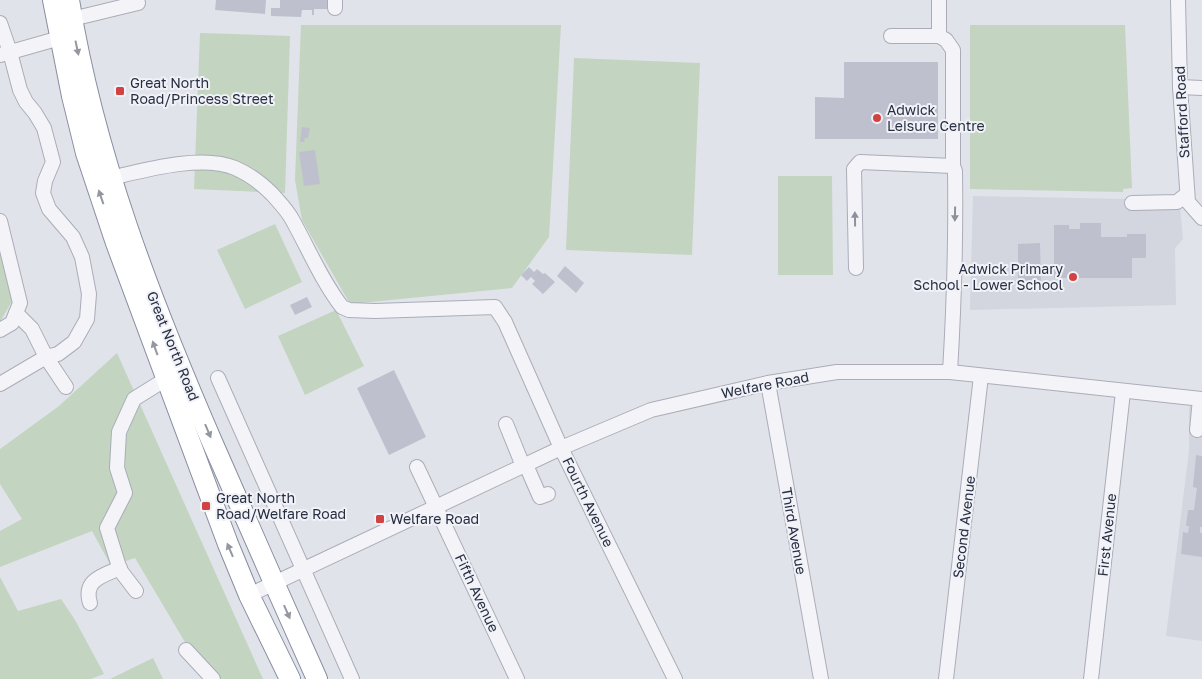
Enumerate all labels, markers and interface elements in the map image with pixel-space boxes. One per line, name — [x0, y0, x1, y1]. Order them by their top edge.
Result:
one-way arrow — [73, 41, 81, 56]
street label: Stafford Road — [1171, 65, 1192, 159]
place label: Great North Road/Princess Street — [130, 74, 274, 107]
marker: Great North Road/Princess Street — [114, 85, 126, 97]
place label: Adwick Leisure Centre — [887, 101, 985, 134]
marker: Adwick Leisure Centre — [871, 112, 883, 124]
one-way arrow — [96, 189, 104, 204]
one-way arrow — [951, 207, 959, 223]
one-way arrow — [851, 211, 859, 227]
place label: Adwick Primary School - Lower School — [913, 260, 1063, 293]
marker: Adwick Primary School - Lower School — [1067, 271, 1079, 283]
street label: Great North Road — [144, 288, 203, 403]
one-way arrow — [151, 341, 158, 356]
street label: Welfare Road — [720, 368, 810, 401]
one-way arrow — [204, 424, 212, 438]
street label: Fourth Avenue — [559, 454, 618, 550]
street label: Second Avenue — [949, 475, 978, 579]
street label: Third Avenue — [778, 486, 810, 576]
place label: Great North Road/Welfare Road — [216, 489, 346, 522]
street label: First Avenue — [1094, 493, 1119, 577]
marker: Great North Road/Welfare Road — [200, 500, 212, 512]
place label: Welfare Road — [390, 510, 479, 527]
marker: Welfare Road — [374, 513, 386, 525]
one-way arrow — [226, 543, 234, 557]
street label: Fifth Avenue — [452, 551, 503, 635]
one-way arrow — [283, 605, 291, 619]

